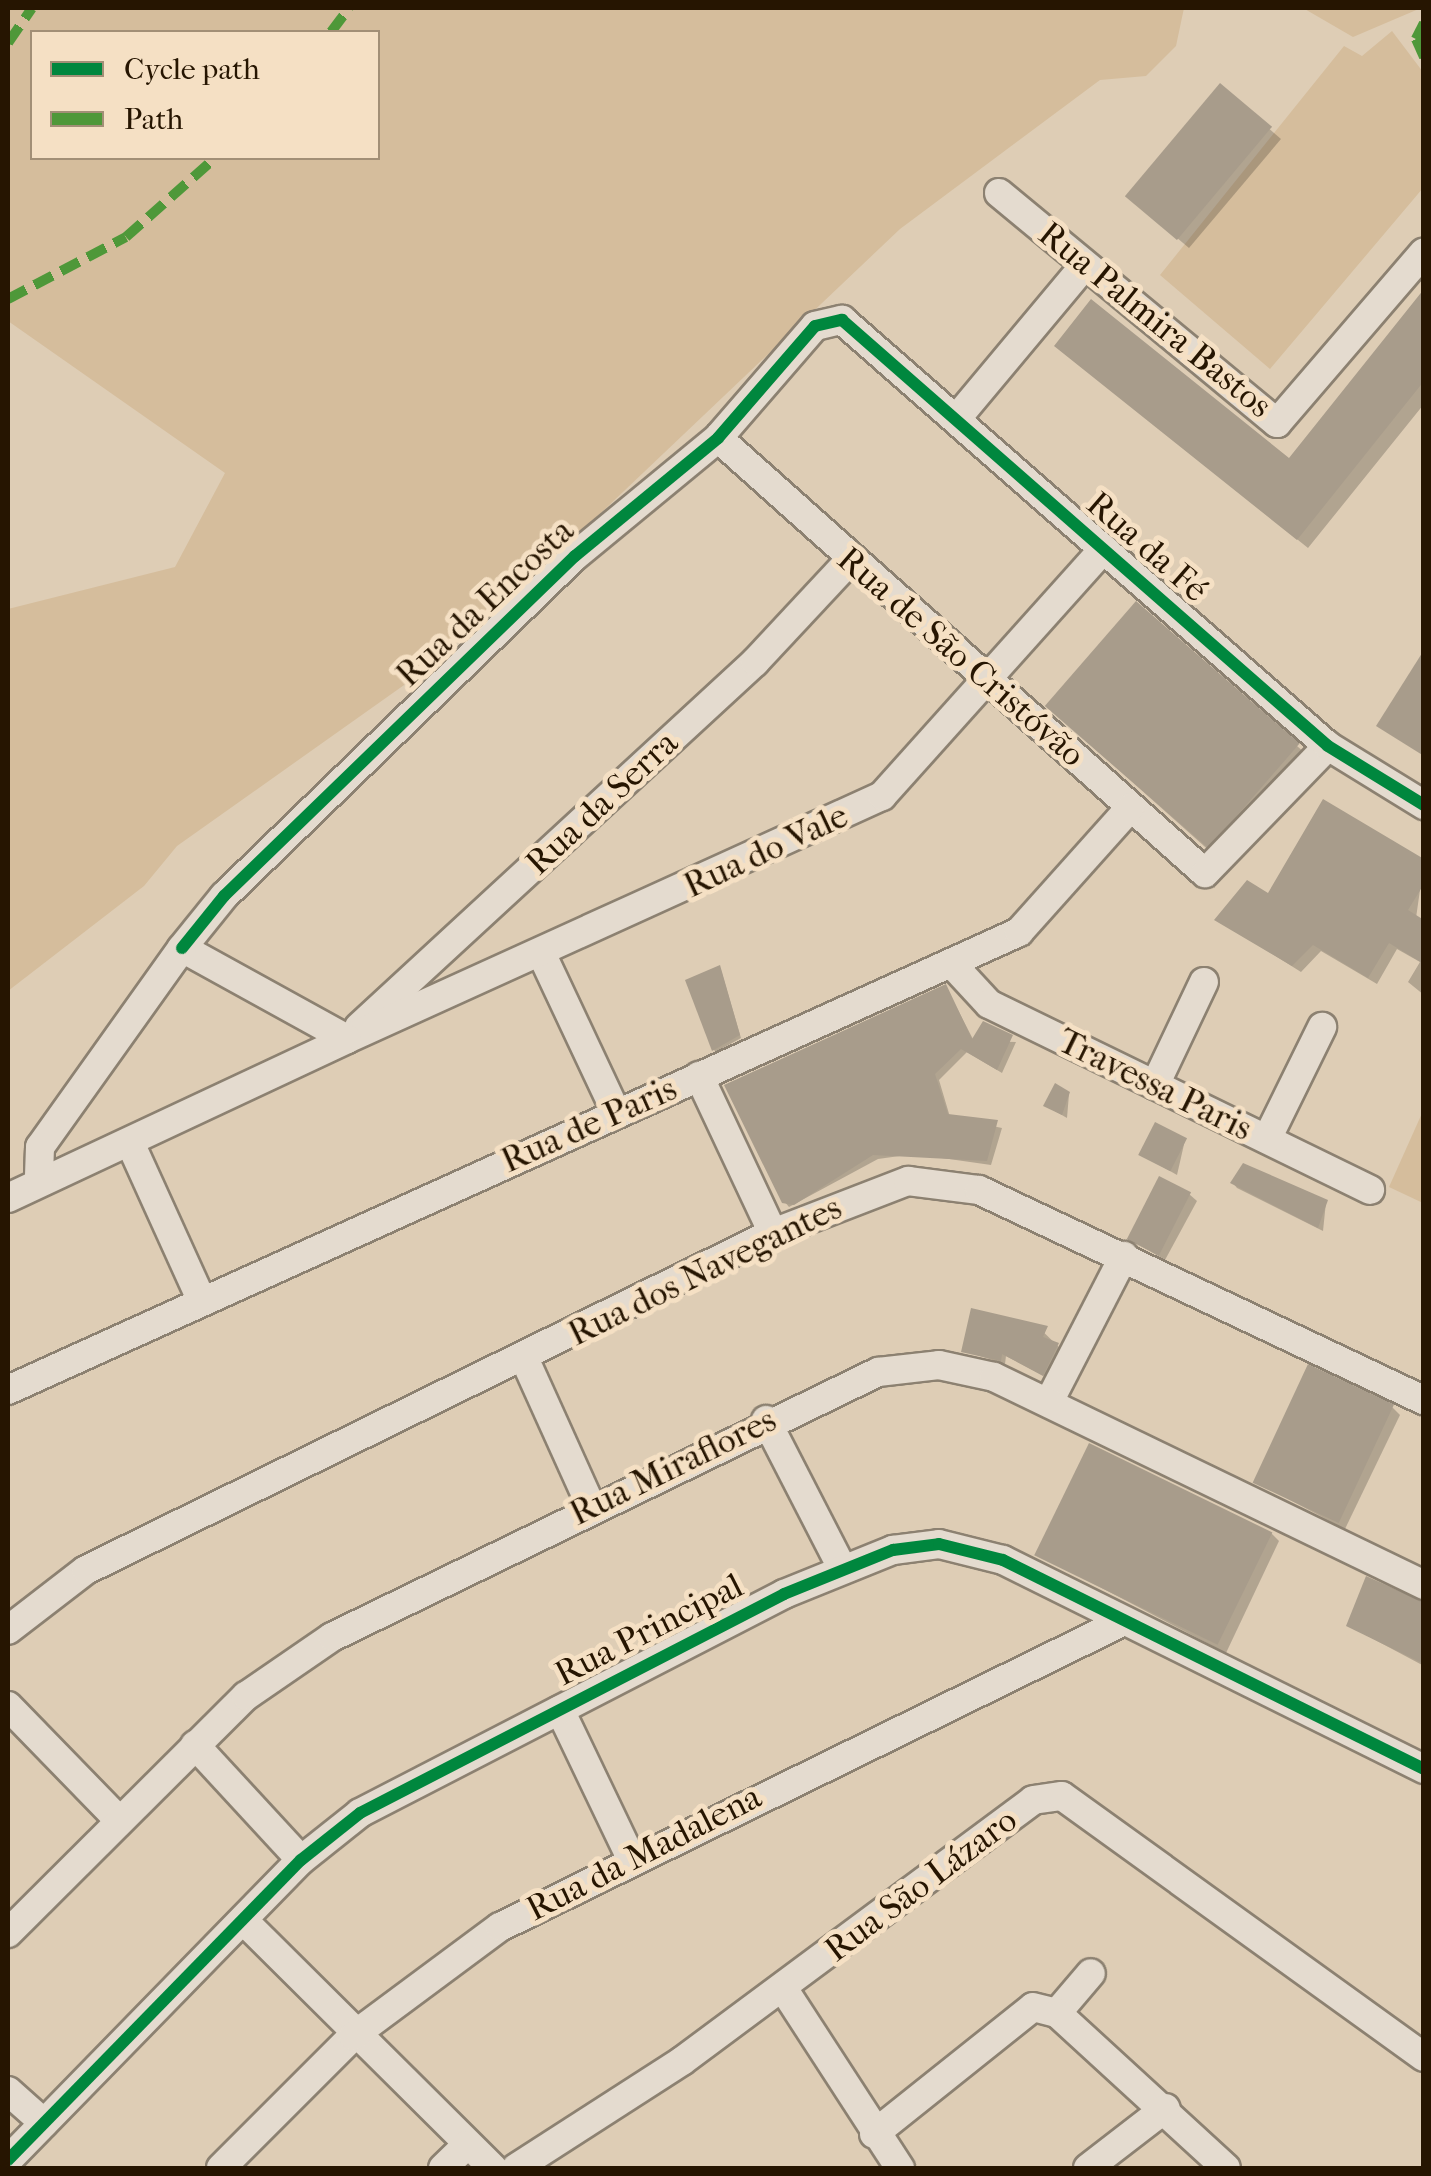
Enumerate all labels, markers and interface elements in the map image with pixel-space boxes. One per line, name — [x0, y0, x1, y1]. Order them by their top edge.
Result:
legend — [30, 30, 380, 160]
text: Cycle path — [124, 52, 260, 87]
text: Path — [124, 102, 183, 137]
street label: Rua Palmira Bastos — [1030, 213, 1280, 427]
street label: Rua da Fé — [1078, 483, 1216, 611]
street label: Rua da Encosta — [388, 510, 582, 696]
street label: Rua de São Cristóvão — [829, 538, 1093, 776]
street label: Rua da Serra — [517, 722, 687, 884]
street label: Rua do Vale — [677, 795, 855, 907]
street label: Travessa Paris — [1051, 1020, 1259, 1150]
street label: Rua de Paris — [495, 1068, 683, 1182]
street label: Rua dos Navegantes — [562, 1187, 848, 1355]
street label: Rua Miraflores — [563, 1399, 783, 1535]
street label: Rua Principal — [548, 1565, 750, 1695]
street label: Rua da Madalena — [520, 1776, 768, 1930]
street label: Rua São Lázaro — [817, 1799, 1025, 1971]

